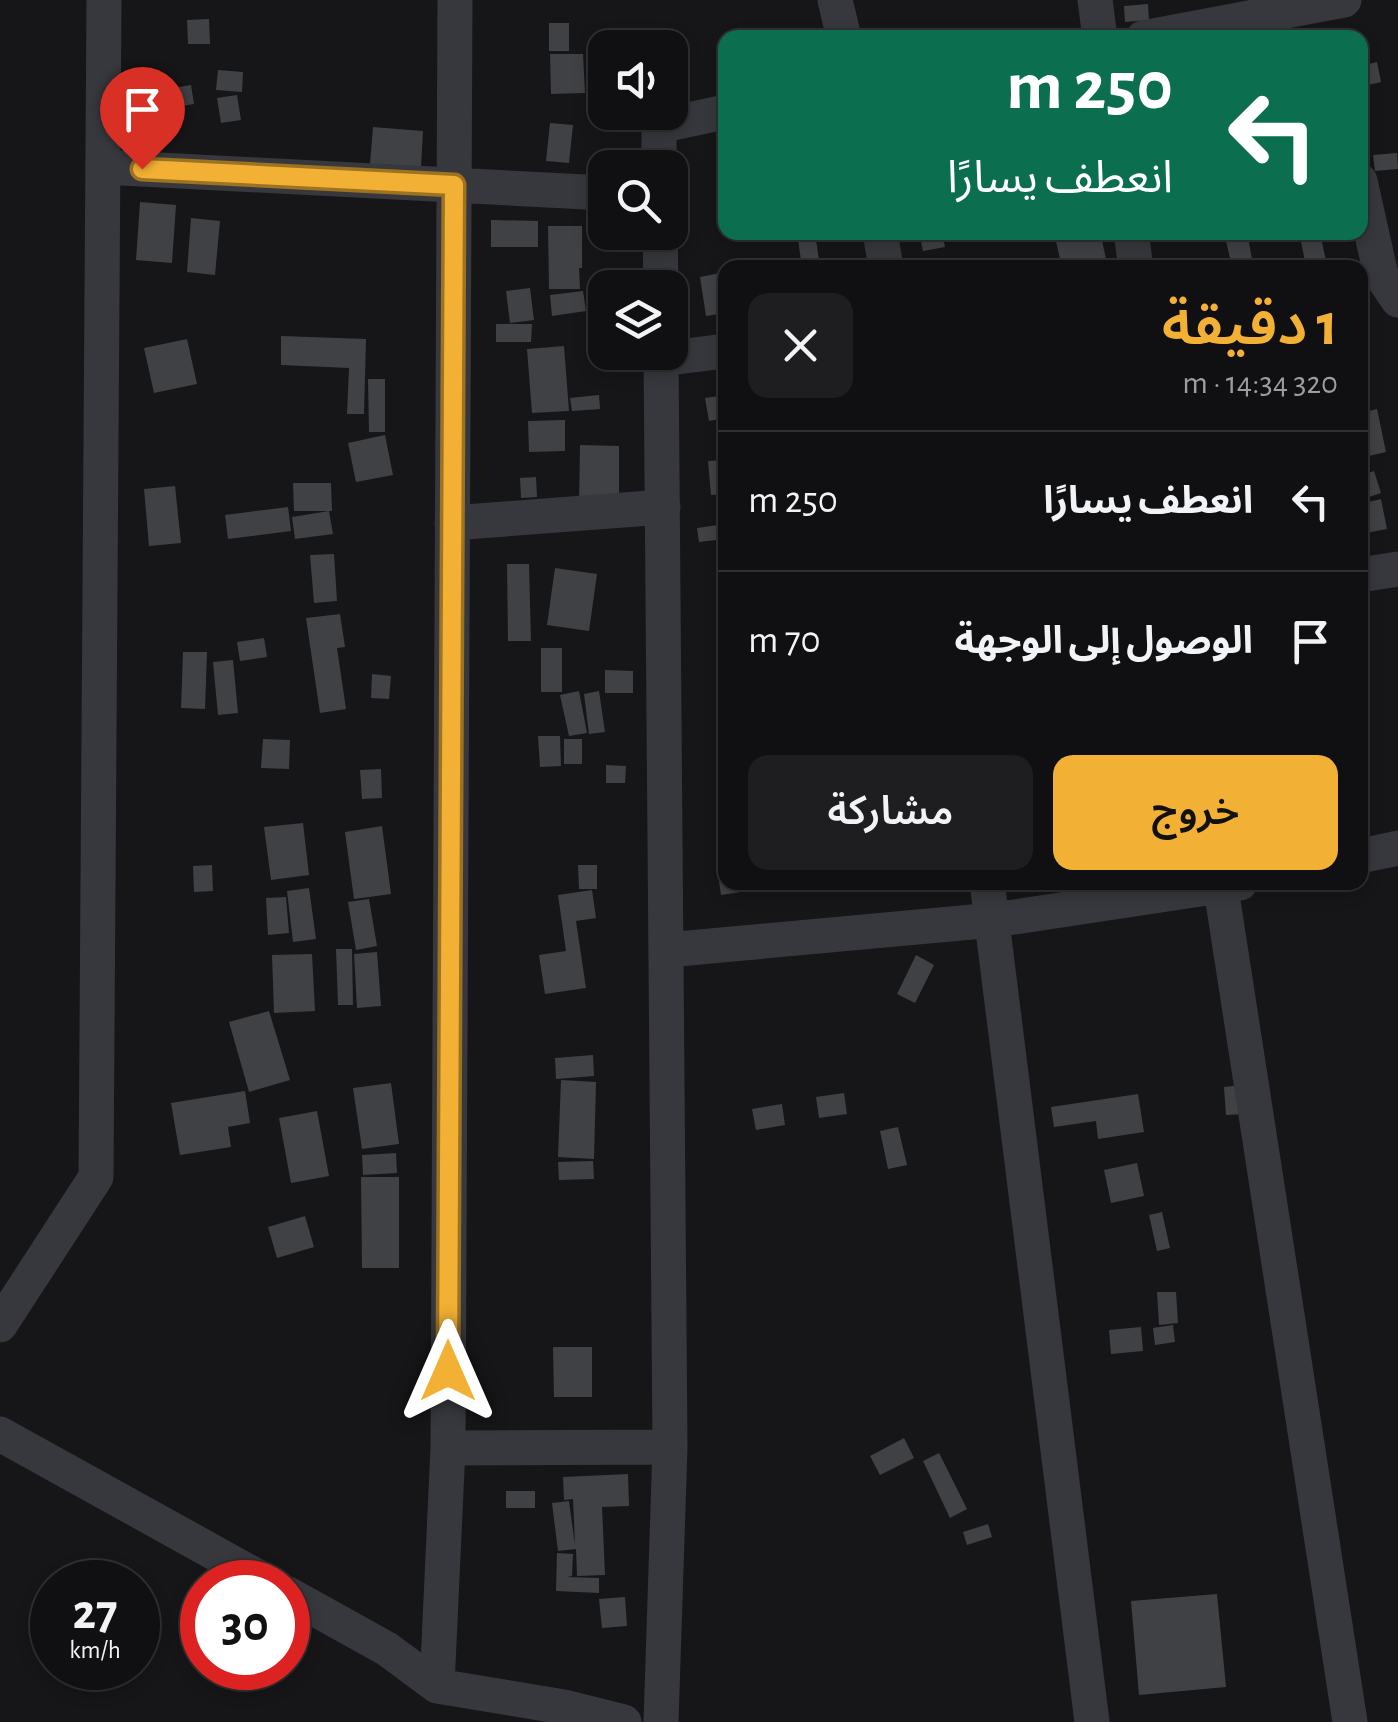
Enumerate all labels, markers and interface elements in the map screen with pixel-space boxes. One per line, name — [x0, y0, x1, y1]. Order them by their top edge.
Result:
map controls — [588, 30, 688, 370]
button: sound — [588, 30, 688, 130]
text: 250 m — [1006, 52, 1173, 122]
pin — [100, 67, 185, 170]
icon: left — [1208, 70, 1338, 200]
icon: arrive — [115, 82, 170, 137]
button: search — [588, 150, 688, 250]
text: انعطف يسارًا — [947, 156, 1173, 201]
button: layers — [588, 270, 688, 370]
button: close — [748, 293, 853, 398]
text: 1 دقيقة — [1162, 296, 1338, 356]
text: 320 m · 14:34 — [1182, 367, 1338, 399]
icon: left — [1283, 474, 1338, 529]
text: 250 m — [748, 482, 838, 520]
text: انعطف يسارًا — [1043, 483, 1253, 521]
icon: arrive — [1283, 614, 1338, 669]
text: 70 m — [748, 622, 821, 660]
text: الوصول إلى الوجهة — [955, 623, 1253, 661]
button: مشاركة — [748, 755, 1033, 870]
button: خروج — [1053, 755, 1338, 870]
position arrow — [396, 1319, 500, 1423]
speed limit sign: 30 — [180, 1560, 310, 1690]
text: 27 — [72, 1588, 118, 1638]
text: km/h — [69, 1638, 121, 1663]

